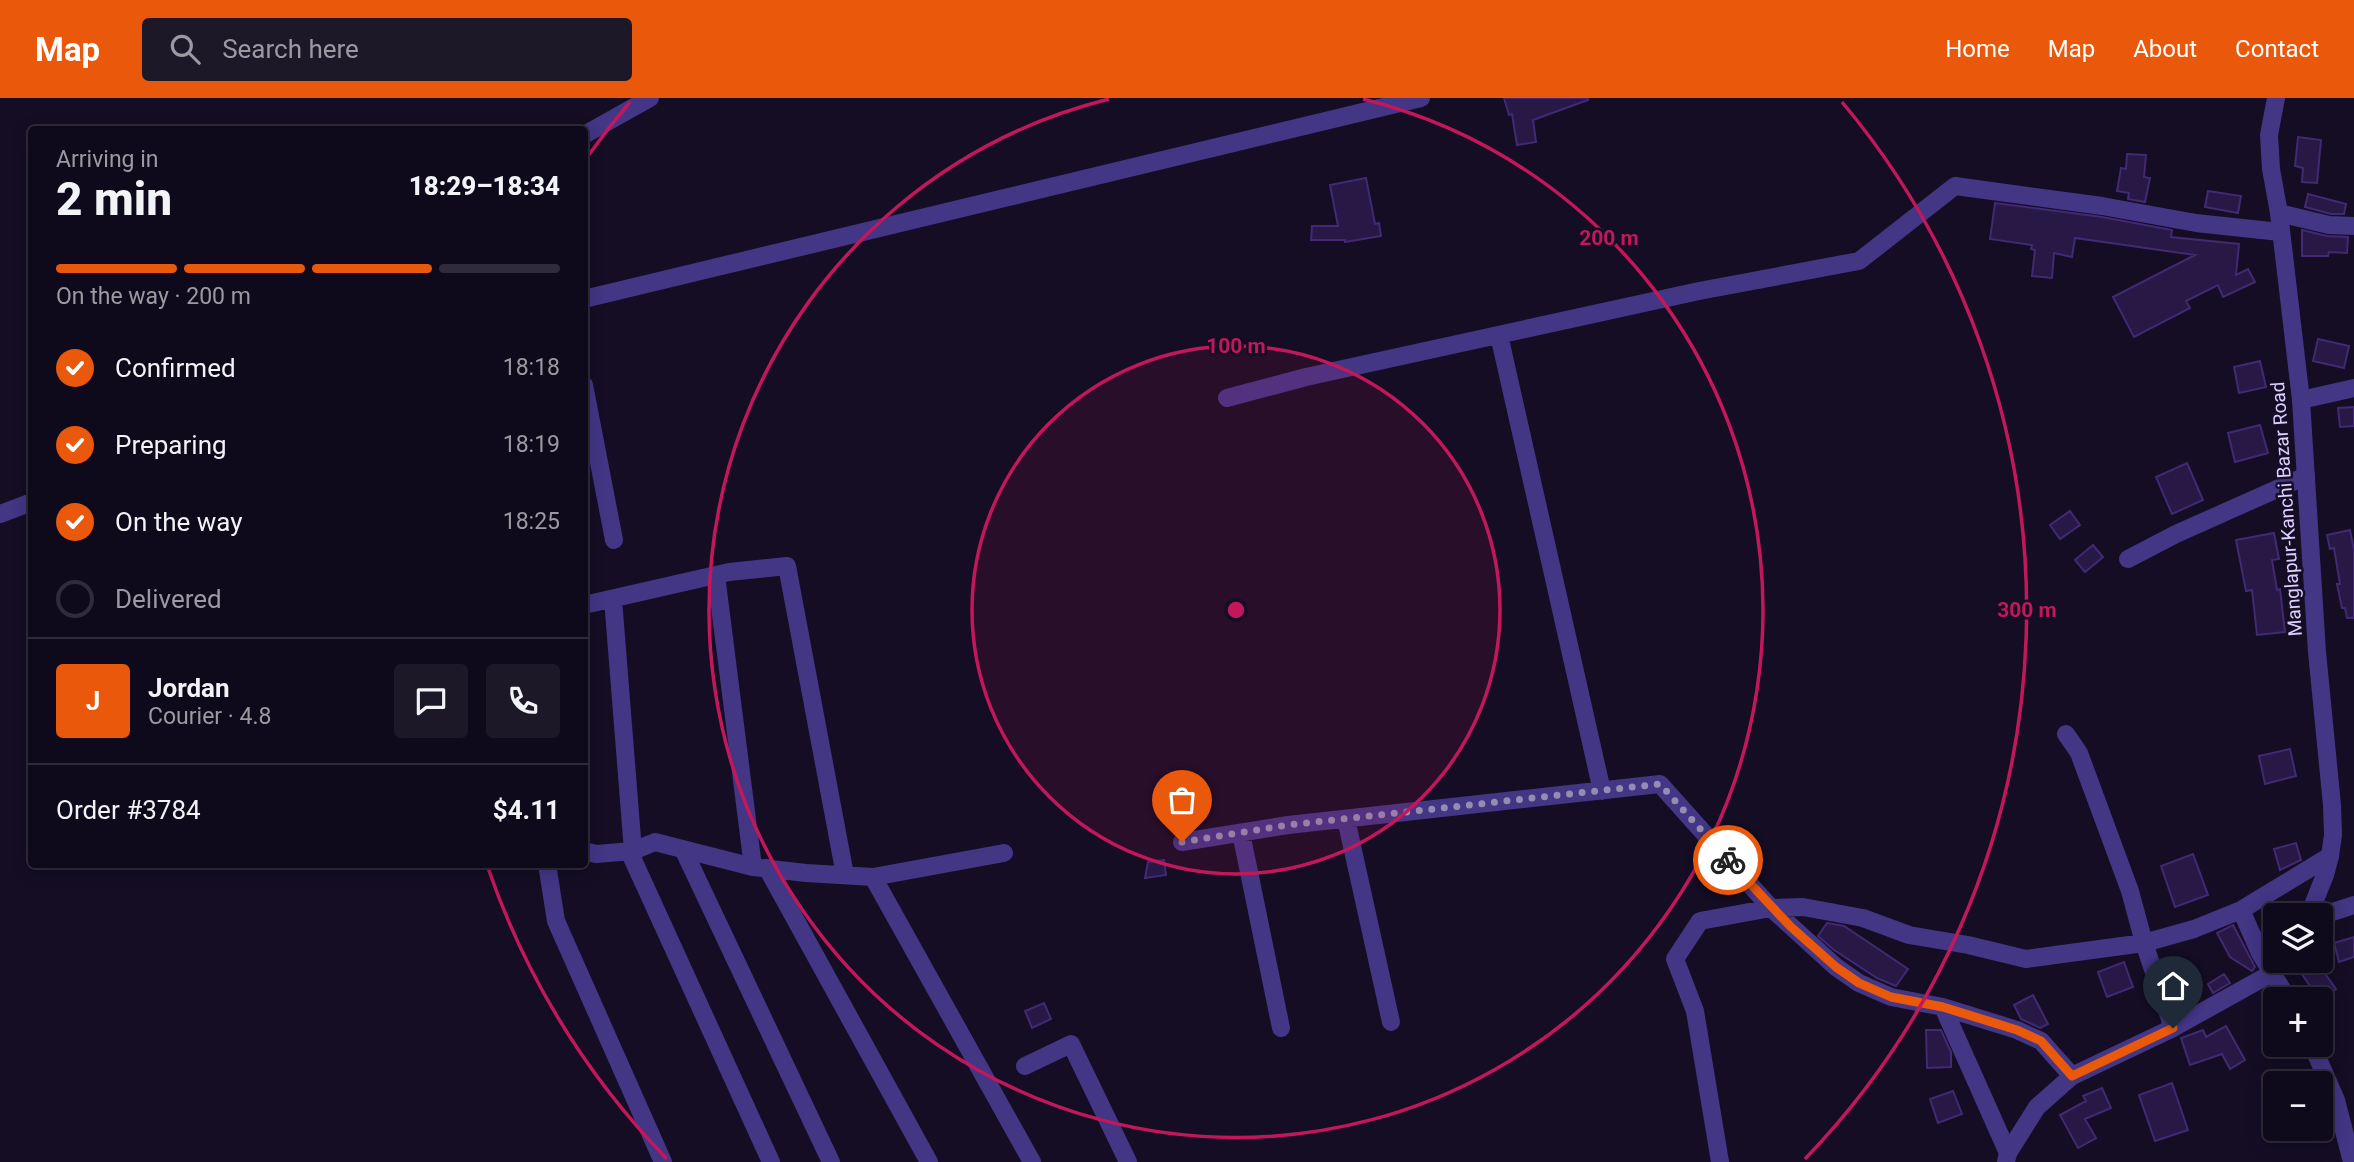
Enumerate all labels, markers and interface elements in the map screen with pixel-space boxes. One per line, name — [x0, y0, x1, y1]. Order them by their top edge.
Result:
search box — [142, 18, 632, 81]
text: Map — [35, 30, 100, 69]
icon: search — [166, 30, 204, 68]
text: Search here — [222, 34, 359, 64]
text: Home — [1945, 35, 2010, 63]
text: Map — [2048, 35, 2095, 63]
text: About — [2133, 35, 2197, 63]
text: Contact — [2235, 35, 2319, 63]
text: Arriving in — [56, 146, 159, 173]
text: 18:29–18:34 — [409, 171, 560, 201]
text: 2 min — [56, 172, 172, 226]
text: 200 m — [1579, 226, 1639, 250]
text: On the way · 200 m — [56, 283, 251, 310]
text: 100 m — [1206, 334, 1266, 358]
icon: check — [56, 349, 94, 387]
text: Confirmed — [115, 353, 236, 383]
text: 18:18 — [503, 354, 560, 381]
street label: Manglapur-Kanchi Bazar Road — [2266, 381, 2307, 637]
icon: check — [56, 426, 94, 464]
text: Preparing — [115, 430, 227, 460]
text: 18:19 — [503, 431, 560, 458]
icon: check — [56, 503, 94, 541]
text: On the way — [115, 507, 243, 537]
text: 18:25 — [503, 508, 560, 535]
text: Delivered — [115, 584, 222, 614]
centre of rings — [1224, 598, 1248, 622]
text: 300 m — [1997, 598, 2057, 622]
button: chat — [394, 664, 468, 738]
button: phone — [486, 664, 560, 738]
text: Jordan — [148, 673, 230, 703]
text: J — [86, 686, 100, 716]
text: Courier · 4.8 — [148, 703, 271, 730]
pin — [1152, 770, 1212, 842]
icon: bag — [1163, 781, 1201, 819]
text: Order #3784 — [56, 795, 201, 825]
text: $4.11 — [493, 795, 560, 825]
courier — [1693, 825, 1763, 895]
icon: bike — [1709, 841, 1747, 879]
map controls — [2263, 903, 2333, 1141]
button: layers — [2263, 903, 2333, 973]
pin — [2143, 956, 2203, 1028]
icon: home — [2154, 967, 2192, 1005]
button: + — [2263, 987, 2333, 1057]
button: − — [2263, 1071, 2333, 1141]

